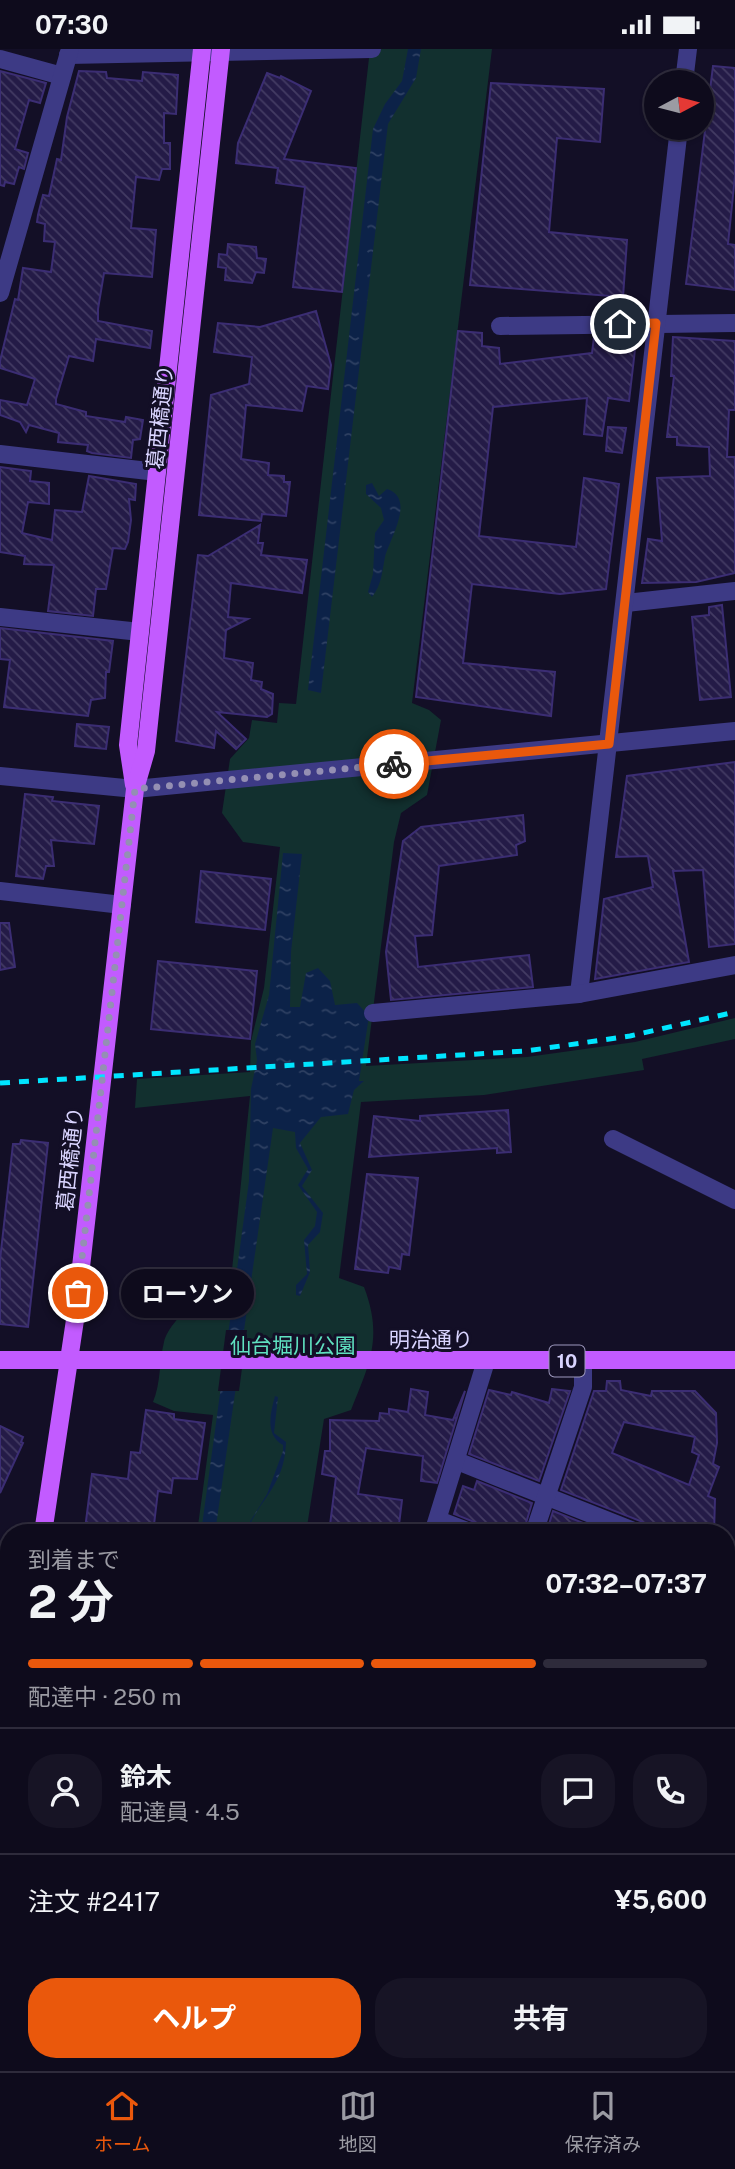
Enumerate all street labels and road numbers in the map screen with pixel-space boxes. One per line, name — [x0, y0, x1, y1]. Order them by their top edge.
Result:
street label: 葛西橋通り — [142, 363, 178, 471]
street label: 葛西橋通り — [52, 1105, 88, 1213]
street label: 明治通り — [389, 1327, 473, 1352]
road number: 10 — [550, 1345, 584, 1377]

